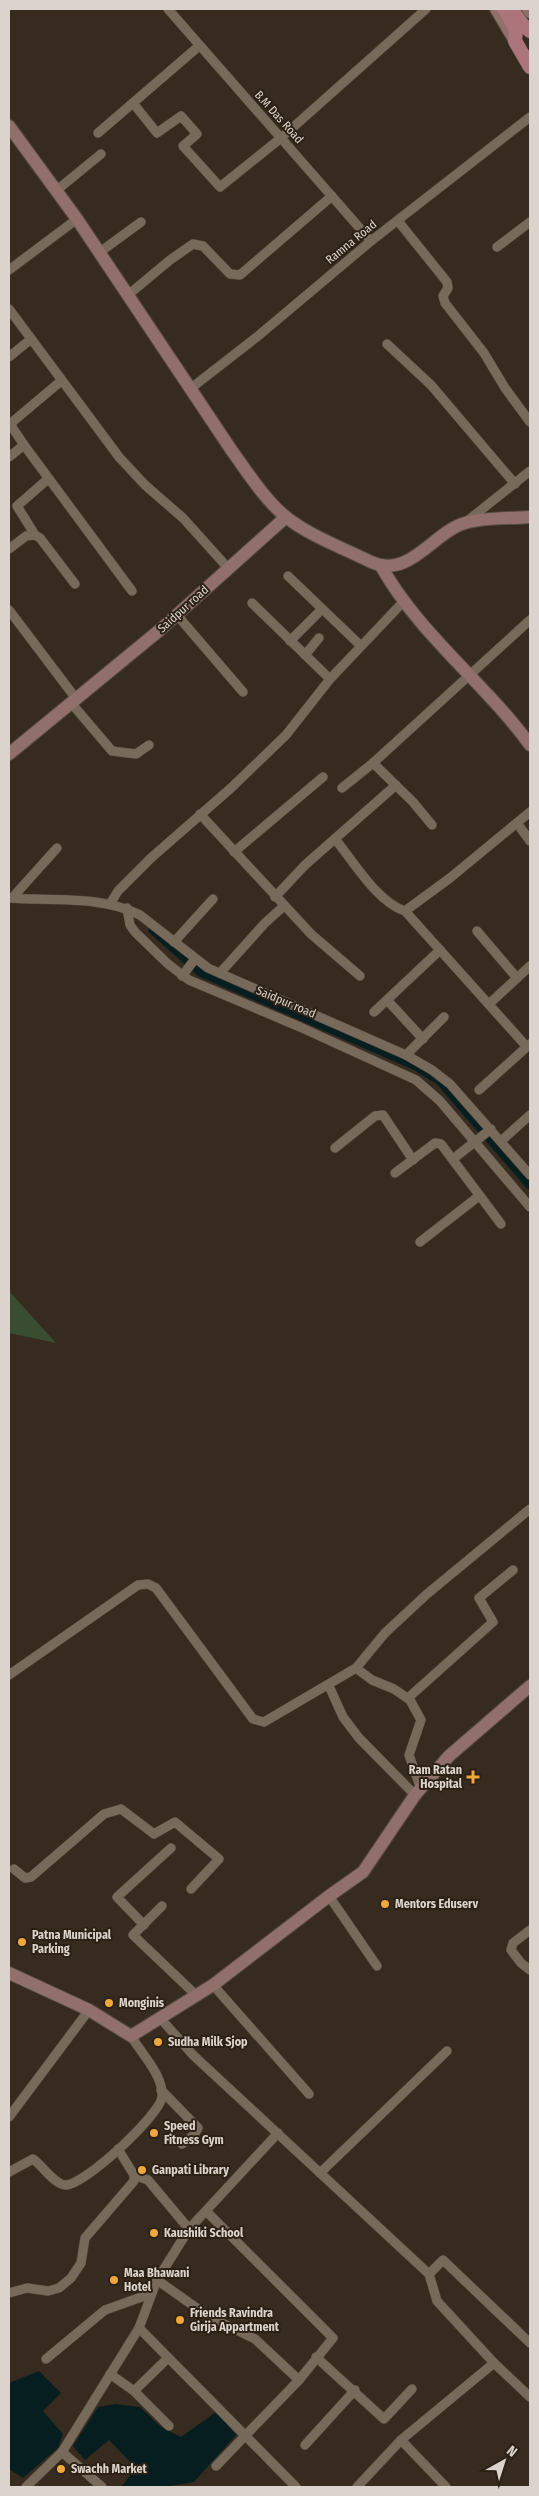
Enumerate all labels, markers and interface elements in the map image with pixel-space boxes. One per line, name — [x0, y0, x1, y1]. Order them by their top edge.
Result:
street label: B.M Das Road — [252, 88, 306, 146]
street label: Ramna Road — [323, 217, 379, 267]
street label: Saidpur road — [155, 583, 211, 635]
street label: Saidpur road — [254, 983, 318, 1021]
place label: Ram Ratan Hospital — [409, 1763, 463, 1791]
marker: Ram Ratan Hospital — [466, 1770, 480, 1784]
place label: Mentors Eduserv — [395, 1897, 478, 1911]
marker: Mentors Eduserv — [379, 1898, 391, 1910]
place label: Patna Municipal Parking — [32, 1928, 112, 1956]
marker: Patna Municipal Parking — [16, 1936, 28, 1948]
place label: Monginis — [119, 1996, 165, 2010]
marker: Monginis — [103, 1997, 115, 2009]
place label: Sudha Milk Sjop — [168, 2035, 248, 2049]
marker: Sudha Milk Sjop — [152, 2036, 164, 2048]
place label: Speed Fitness Gym — [164, 2119, 224, 2147]
marker: Speed Fitness Gym — [148, 2127, 160, 2139]
place label: Ganpati Library — [152, 2163, 229, 2177]
marker: Ganpati Library — [136, 2164, 148, 2176]
place label: Kaushiki School — [164, 2226, 244, 2240]
marker: Kaushiki School — [148, 2227, 160, 2239]
place label: Maa Bhawani Hotel — [124, 2266, 189, 2294]
marker: Maa Bhawani Hotel — [108, 2274, 120, 2286]
place label: Friends Ravindra Girija Appartment — [190, 2306, 280, 2334]
marker: Friends Ravindra Girija Appartment — [174, 2314, 186, 2326]
north arrow — [479, 2436, 529, 2486]
text: N — [503, 2442, 520, 2461]
place label: Swachh Market — [71, 2462, 148, 2476]
marker: Swachh Market — [55, 2463, 67, 2475]

